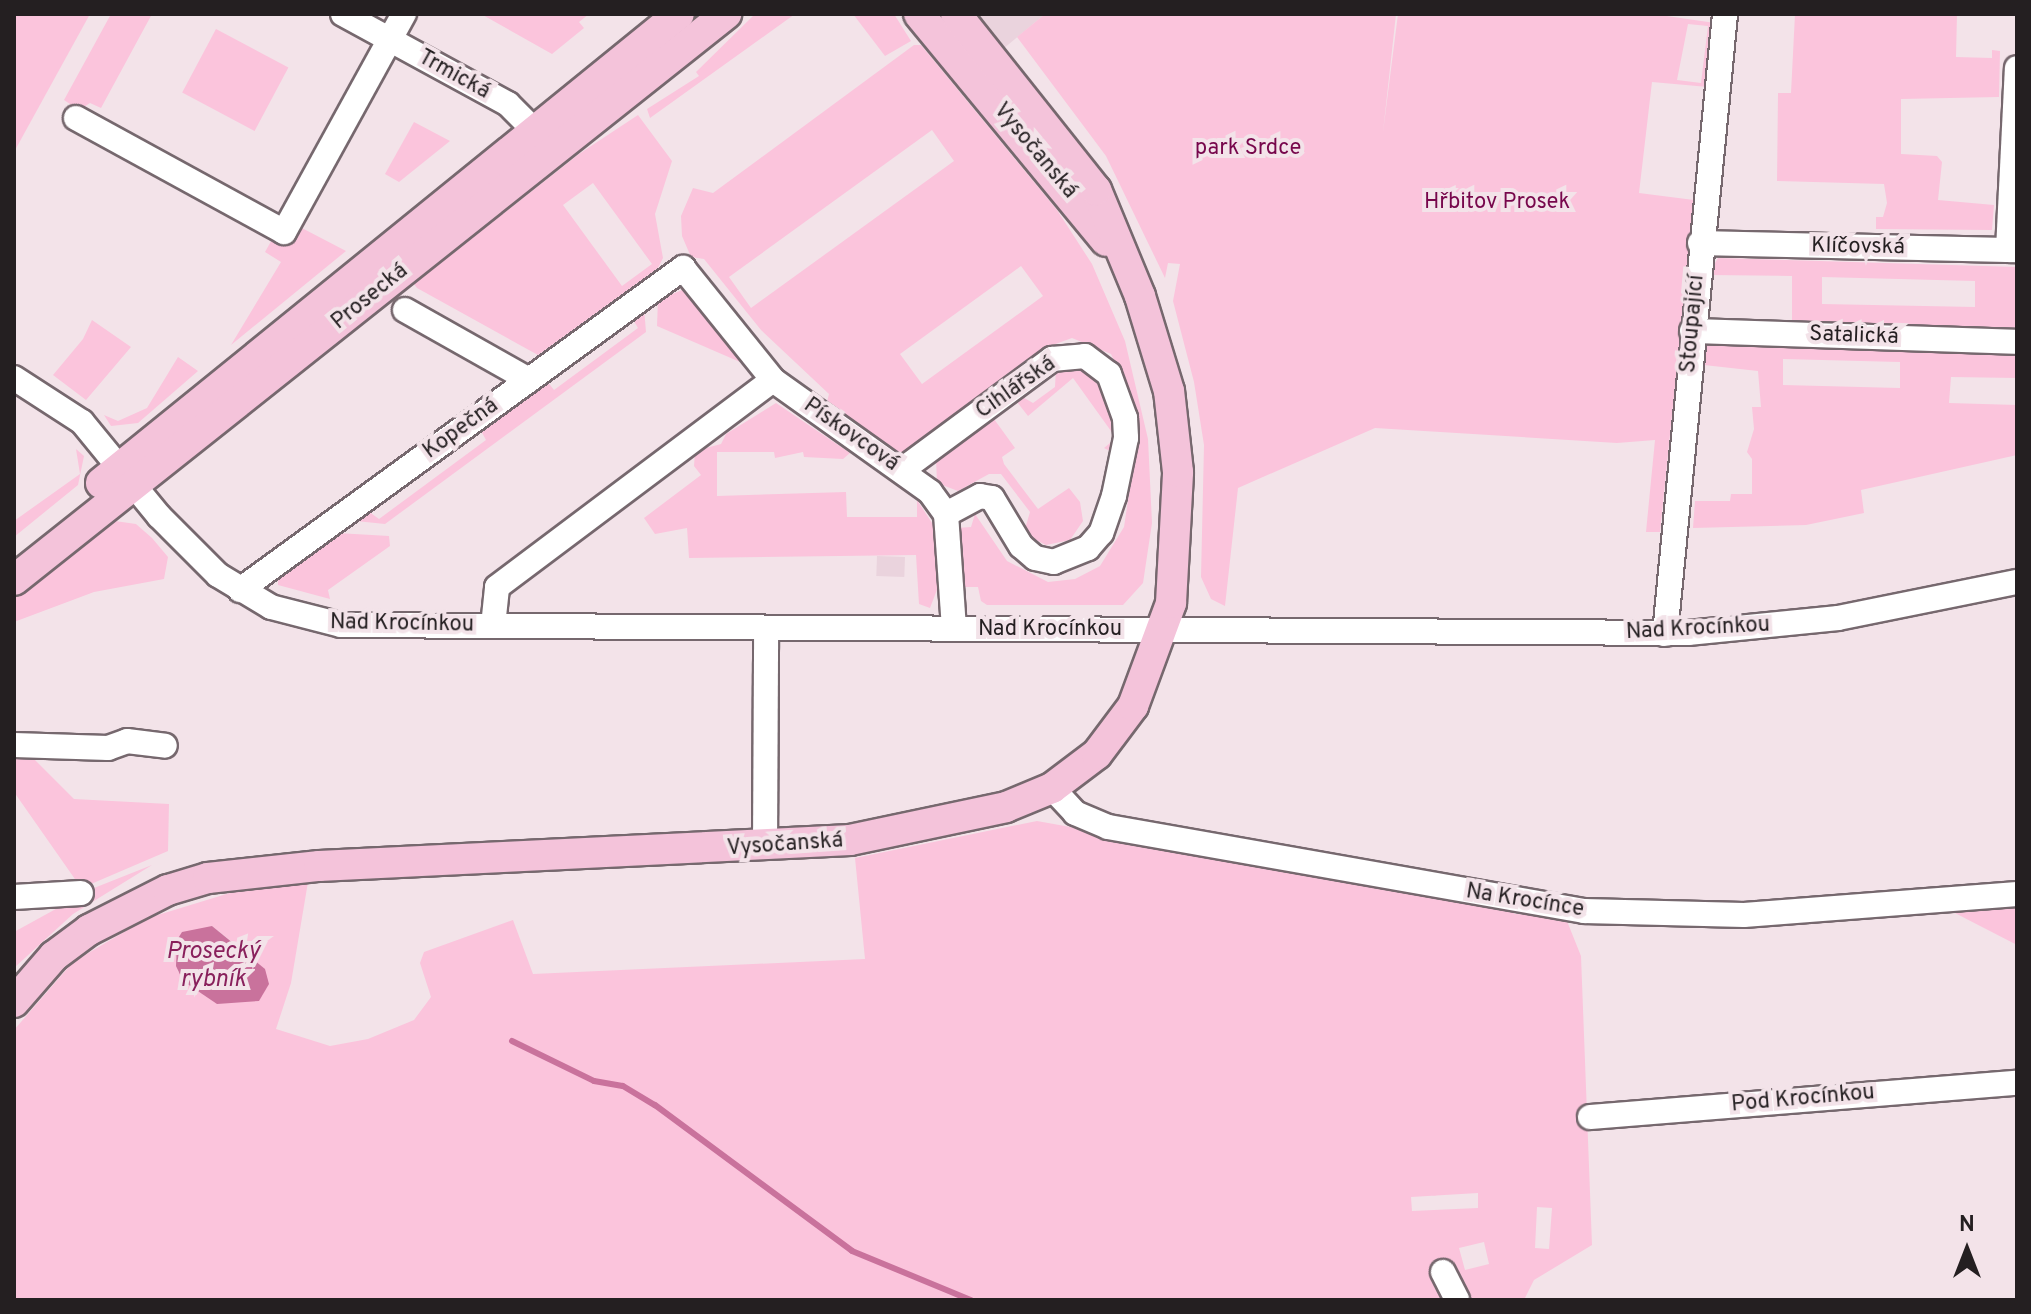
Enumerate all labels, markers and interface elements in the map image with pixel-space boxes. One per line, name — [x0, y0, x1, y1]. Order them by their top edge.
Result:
street label: Trmická — [414, 45, 494, 105]
street label: Vysočanská — [987, 98, 1083, 204]
park label: park Srdce — [1195, 136, 1301, 162]
park label: Hřbitov Prosek — [1424, 190, 1570, 216]
street label: Klíčovská — [1811, 233, 1905, 261]
street label: Prosecká — [327, 258, 413, 336]
street label: Stoupající — [1676, 274, 1710, 374]
street label: Satalická — [1809, 321, 1899, 351]
street label: Cihlářská — [971, 351, 1061, 425]
street label: Kopečná — [418, 393, 504, 465]
street label: Pískovcová — [798, 393, 904, 477]
street label: Nad Krocínkou — [330, 610, 474, 638]
street label: Nad Krocínkou — [1625, 612, 1771, 646]
street label: Nad Krocínkou — [978, 617, 1122, 643]
street label: Vysočanská — [726, 828, 844, 862]
street label: Na Krocínce — [1464, 879, 1586, 923]
water label: Prosecký rybník — [166, 939, 260, 995]
street label: Pod Krocínkou — [1730, 1080, 1876, 1118]
north arrow — [1927, 1210, 2007, 1290]
text: N — [1959, 1212, 1975, 1239]

